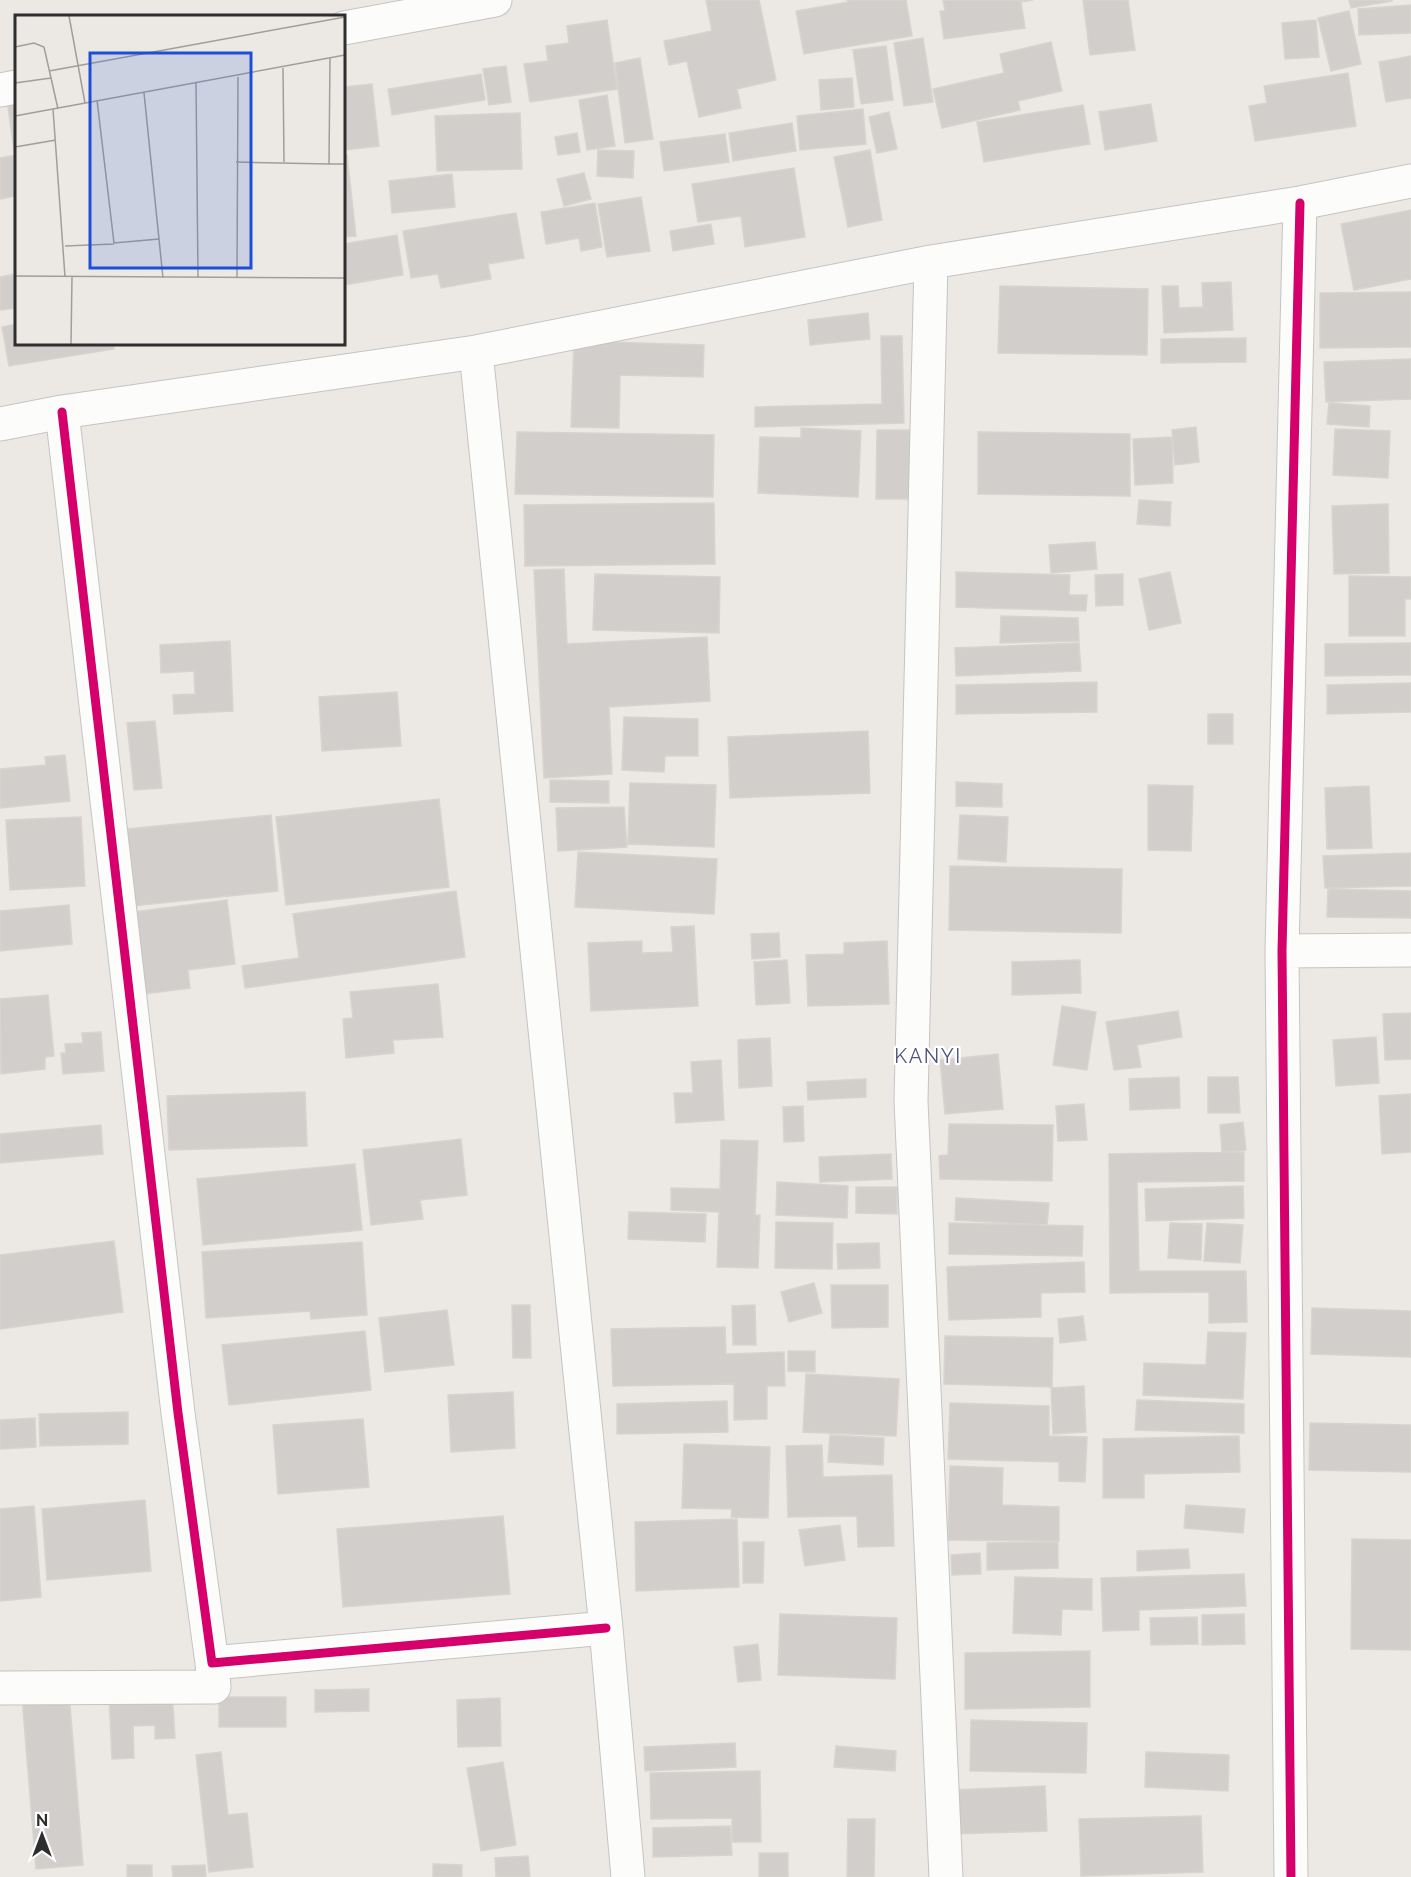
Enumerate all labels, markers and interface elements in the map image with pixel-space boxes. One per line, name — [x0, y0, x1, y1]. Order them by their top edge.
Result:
inset map — [15, 15, 345, 345]
district label: KANYI — [894, 1044, 962, 1068]
north arrow — [12, 1805, 72, 1865]
text: N — [36, 1811, 48, 1830]

